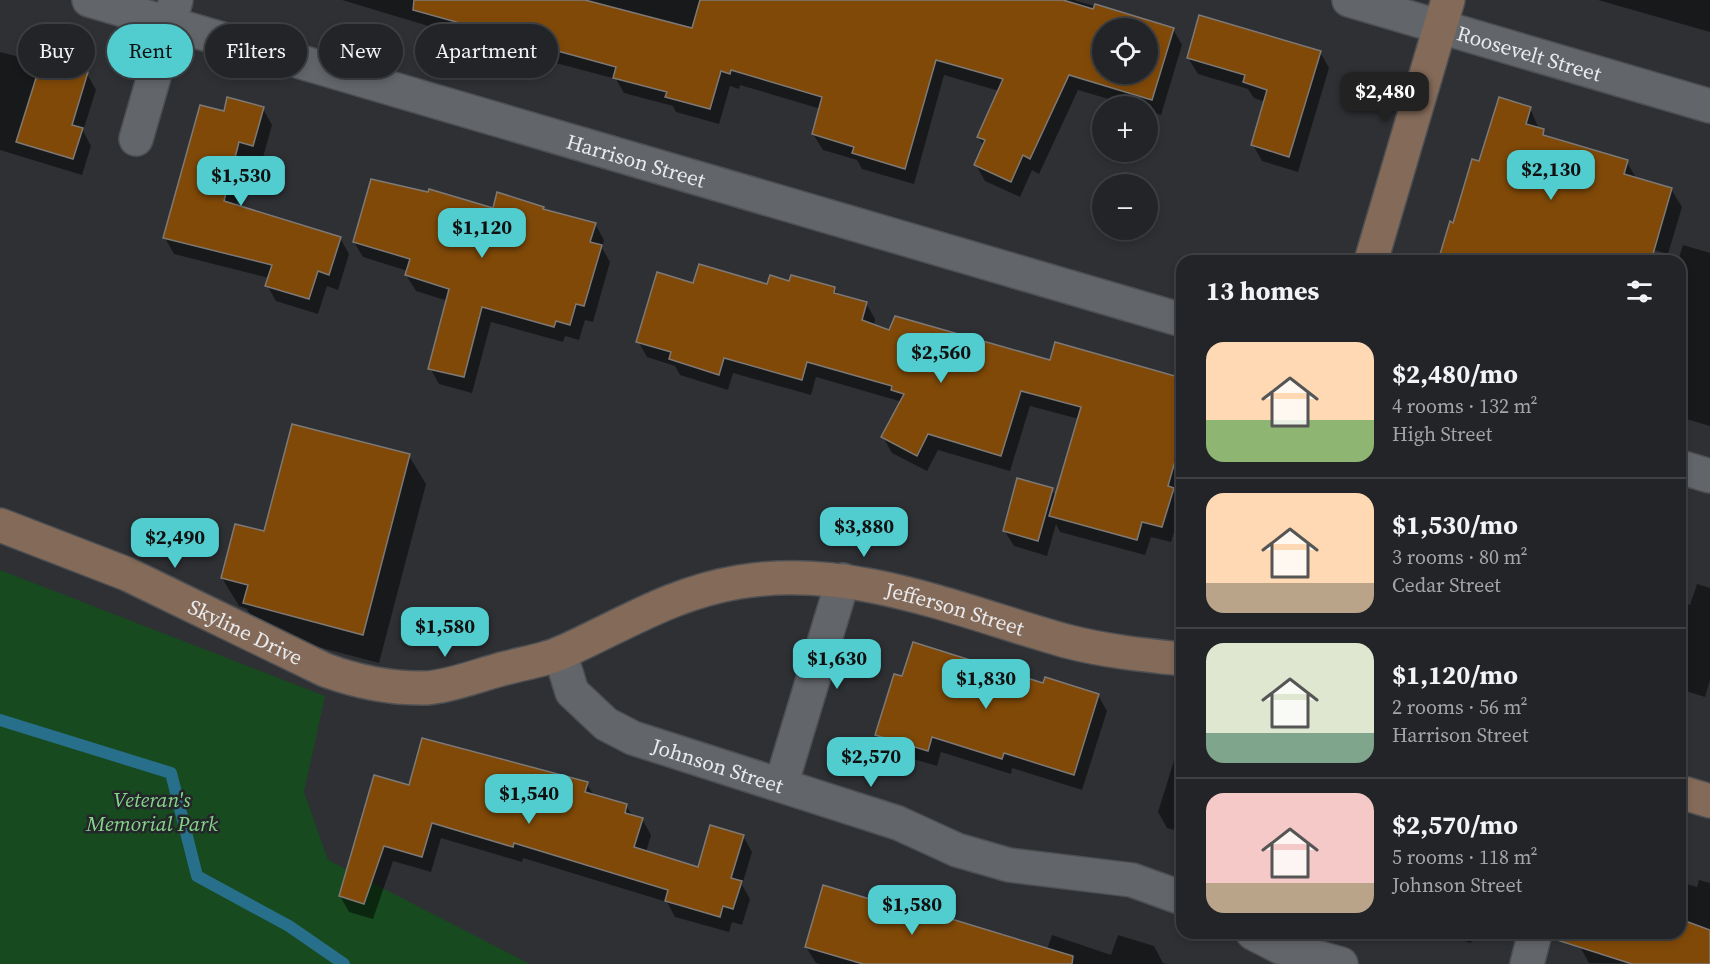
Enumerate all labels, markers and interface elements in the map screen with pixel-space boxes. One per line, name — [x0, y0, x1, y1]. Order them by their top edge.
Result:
map controls — [1092, 18, 1158, 240]
button: locate — [1092, 18, 1158, 84]
street label: Roosevelt Street — [1454, 18, 1605, 88]
chip: Buy — [18, 24, 95, 78]
chip: Rent — [107, 24, 193, 78]
chip: Filters — [205, 24, 307, 78]
chip: New — [319, 24, 403, 78]
chip: Apartment — [415, 24, 558, 78]
pin: $2,480 — [1336, 72, 1434, 123]
text: $2,480 — [1355, 77, 1415, 105]
button: + — [1092, 96, 1158, 162]
street label: Harrison Street — [563, 126, 709, 194]
pin: $2,130 — [1502, 150, 1600, 201]
text: $2,130 — [1521, 155, 1581, 183]
pin: $1,530 — [192, 156, 290, 207]
text: $1,530 — [211, 161, 271, 189]
button: − — [1092, 174, 1158, 240]
pin: $1,120 — [433, 208, 531, 259]
text: $1,120 — [452, 213, 512, 241]
text: 13 homes — [1206, 273, 1319, 309]
icon: filters — [1623, 275, 1656, 308]
pin: $2,560 — [892, 333, 990, 384]
text: $2,560 — [911, 338, 971, 366]
text: $2,480/mo — [1392, 356, 1518, 392]
icon: home — [1254, 366, 1326, 438]
text: 4 rooms · 132 m² — [1392, 392, 1538, 420]
text: High Street — [1392, 420, 1492, 448]
pin: $3,880 — [815, 507, 913, 558]
text: $1,530/mo — [1392, 507, 1518, 543]
text: $3,880 — [834, 512, 894, 540]
icon: home — [1254, 517, 1326, 589]
pin: $2,490 — [126, 518, 224, 569]
text: $2,490 — [145, 523, 205, 551]
text: 3 rooms · 80 m² — [1392, 543, 1528, 571]
text: Cedar Street — [1392, 571, 1501, 599]
street label: Jefferson Street — [882, 574, 1028, 642]
street label: Skyline Drive — [184, 591, 308, 672]
pin: $1,580 — [396, 607, 494, 658]
text: $1,580 — [415, 612, 475, 640]
pin: $1,630 — [788, 639, 886, 690]
text: $1,630 — [807, 644, 867, 672]
text: $1,120/mo — [1392, 657, 1518, 693]
pin: $1,830 — [937, 659, 1035, 710]
text: $1,830 — [956, 664, 1016, 692]
icon: home — [1254, 667, 1326, 739]
text: 2 rooms · 56 m² — [1392, 693, 1528, 721]
text: Harrison Street — [1392, 721, 1528, 749]
street label: Johnson Street — [647, 730, 788, 800]
pin: $2,570 — [822, 737, 920, 788]
text: $2,570 — [841, 742, 901, 770]
pin: $1,540 — [480, 774, 578, 825]
text: $1,540 — [499, 779, 559, 807]
park label: Veteran's Memorial Park — [85, 785, 218, 838]
text: $2,570/mo — [1392, 807, 1518, 843]
icon: home — [1254, 817, 1326, 889]
text: 5 rooms · 118 m² — [1392, 843, 1538, 871]
text: Johnson Street — [1392, 871, 1522, 899]
pin: $1,580 — [863, 885, 961, 936]
text: $1,580 — [882, 890, 942, 918]

